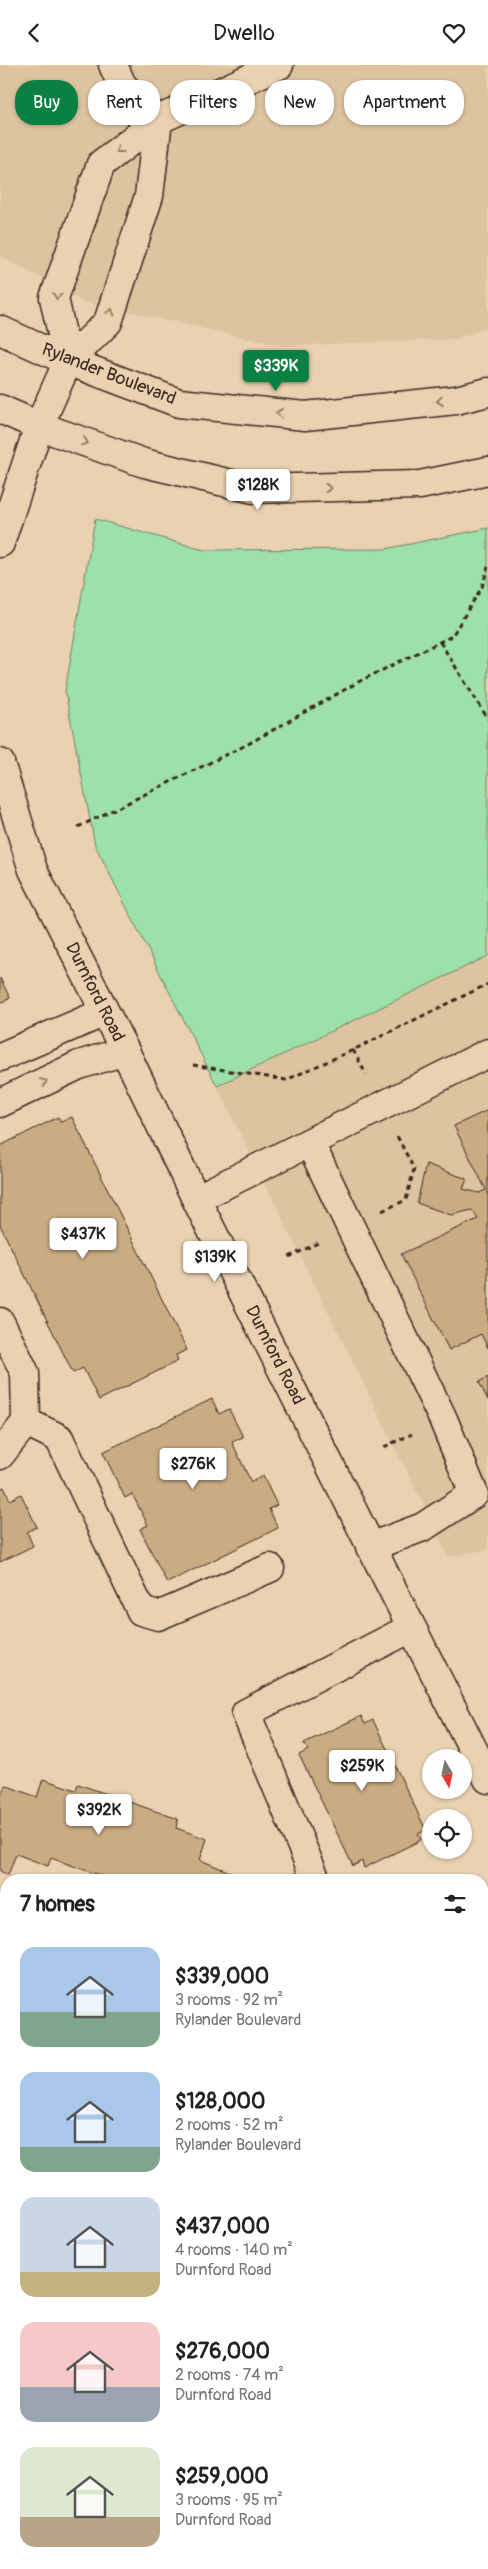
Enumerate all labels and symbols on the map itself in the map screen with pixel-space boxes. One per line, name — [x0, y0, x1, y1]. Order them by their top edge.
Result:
one-way arrow — [116, 145, 125, 153]
one-way arrow — [52, 292, 63, 300]
one-way arrow — [106, 309, 116, 317]
street label: Rylander Boulevard — [39, 338, 179, 410]
pin: $339K — [241, 349, 311, 392]
one-way arrow — [436, 395, 444, 406]
one-way arrow — [274, 408, 282, 419]
one-way arrow — [80, 437, 88, 447]
pin: $128K — [223, 469, 293, 511]
one-way arrow — [324, 482, 332, 493]
street label: Durnford Road — [60, 938, 130, 1046]
one-way arrow — [39, 1077, 48, 1088]
pin: $437K — [48, 1217, 118, 1260]
pin: $139K — [180, 1241, 250, 1283]
street label: Durnford Road — [240, 1301, 310, 1409]
pin: $276K — [158, 1447, 228, 1490]
pin: $259K — [327, 1749, 397, 1792]
north arrow — [422, 1749, 472, 1799]
pin: $392K — [64, 1793, 134, 1836]

